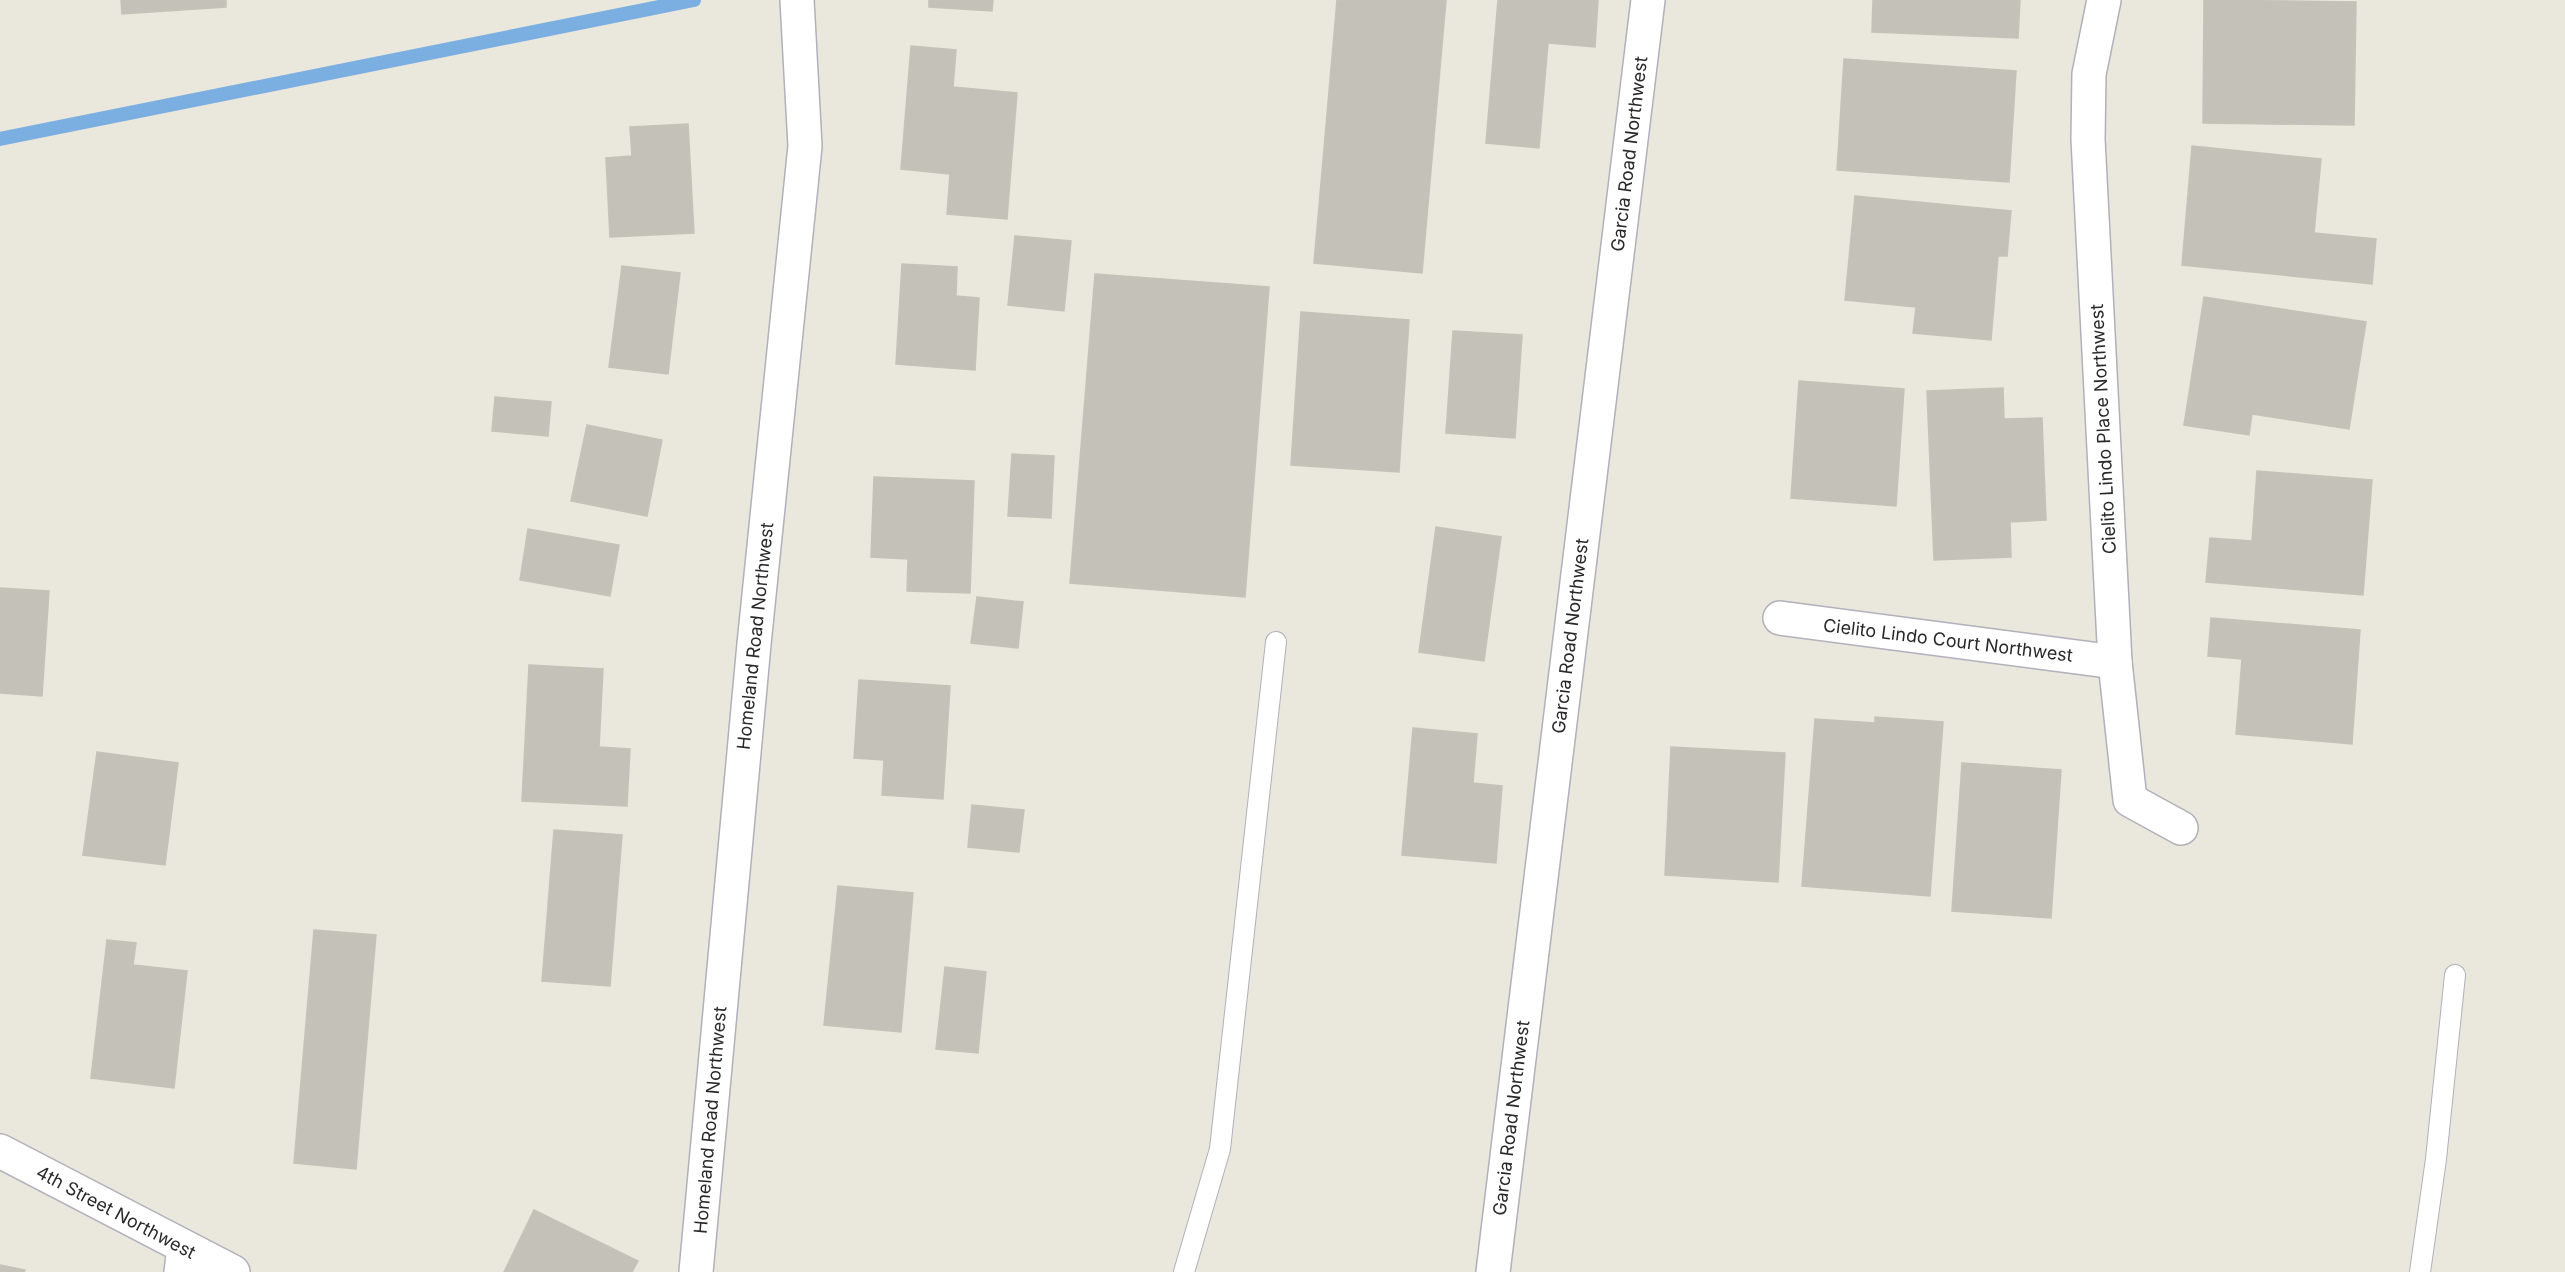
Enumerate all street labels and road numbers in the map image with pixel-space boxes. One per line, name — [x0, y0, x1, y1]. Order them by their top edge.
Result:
street label: Garcia Road Northwest — [1607, 55, 1651, 253]
street label: Cielito Lindo Place Northwest — [2086, 303, 2120, 555]
street label: Homeland Road Northwest — [733, 521, 777, 751]
street label: Garcia Road Northwest — [1548, 537, 1592, 735]
street label: Cielito Lindo Court Northwest — [1822, 614, 2074, 666]
street label: Homeland Road Northwest — [690, 1005, 730, 1235]
street label: Garcia Road Northwest — [1489, 1019, 1533, 1217]
street label: 4th Street Northwest — [33, 1161, 199, 1263]

